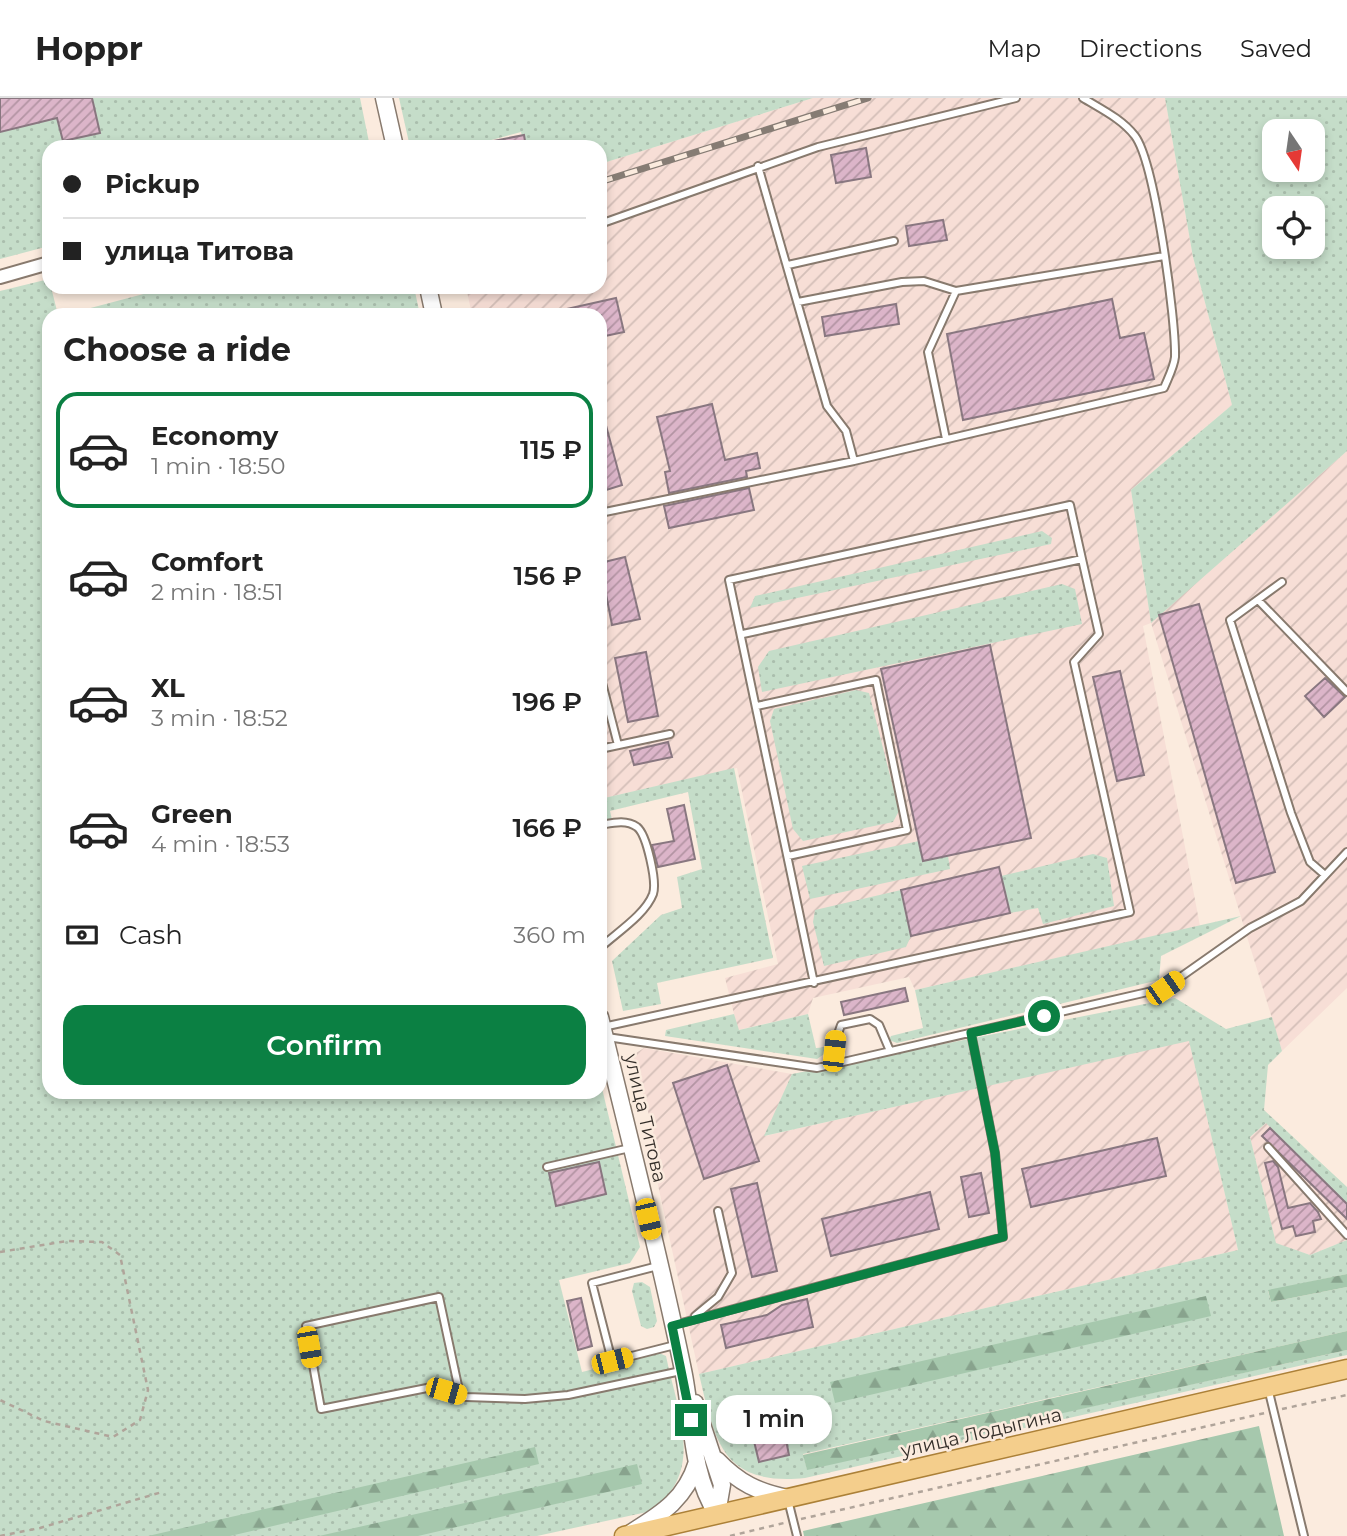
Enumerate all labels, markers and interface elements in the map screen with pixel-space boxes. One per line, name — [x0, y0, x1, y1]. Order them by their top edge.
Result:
text: Hoppr — [35, 28, 143, 68]
text: Map — [988, 34, 1041, 63]
text: Directions — [1079, 34, 1202, 63]
text: Saved — [1240, 34, 1312, 63]
north arrow — [1262, 119, 1325, 182]
map controls — [1262, 119, 1325, 259]
text: Pickup — [105, 168, 200, 200]
button: locate — [1262, 196, 1325, 259]
text: улица Титова — [105, 235, 294, 267]
text: Choose a ride — [63, 330, 291, 369]
icon: car — [67, 419, 130, 482]
text: Economy — [151, 420, 278, 452]
text: 115 ₽ — [520, 434, 582, 466]
text: 1 min · 18:50 — [151, 452, 285, 480]
icon: car — [67, 545, 130, 608]
text: Comfort — [151, 546, 263, 578]
text: 156 ₽ — [514, 560, 582, 592]
text: 2 min · 18:51 — [151, 578, 283, 606]
icon: car — [67, 671, 130, 734]
text: XL — [151, 672, 185, 704]
text: 196 ₽ — [513, 686, 582, 718]
text: 3 min · 18:52 — [151, 704, 288, 732]
icon: car — [67, 797, 130, 860]
text: Green — [151, 798, 233, 830]
text: 166 ₽ — [513, 812, 582, 844]
text: 4 min · 18:53 — [151, 830, 290, 858]
icon: cash — [63, 916, 101, 954]
text: Cash — [119, 919, 183, 951]
text: 360 m — [513, 921, 586, 949]
car — [1142, 967, 1189, 1009]
route start — [1028, 1000, 1060, 1032]
button: Confirm — [63, 1005, 586, 1085]
car — [822, 1029, 847, 1073]
street label: улица Титова — [619, 1050, 672, 1185]
car — [634, 1196, 663, 1242]
car — [296, 1324, 323, 1370]
car — [590, 1346, 635, 1376]
car — [423, 1375, 470, 1407]
callout: 1 min — [716, 1396, 831, 1444]
street label: улица Лодыгина — [897, 1403, 1064, 1462]
route end — [675, 1404, 707, 1436]
text: 1 min — [743, 1405, 805, 1433]

